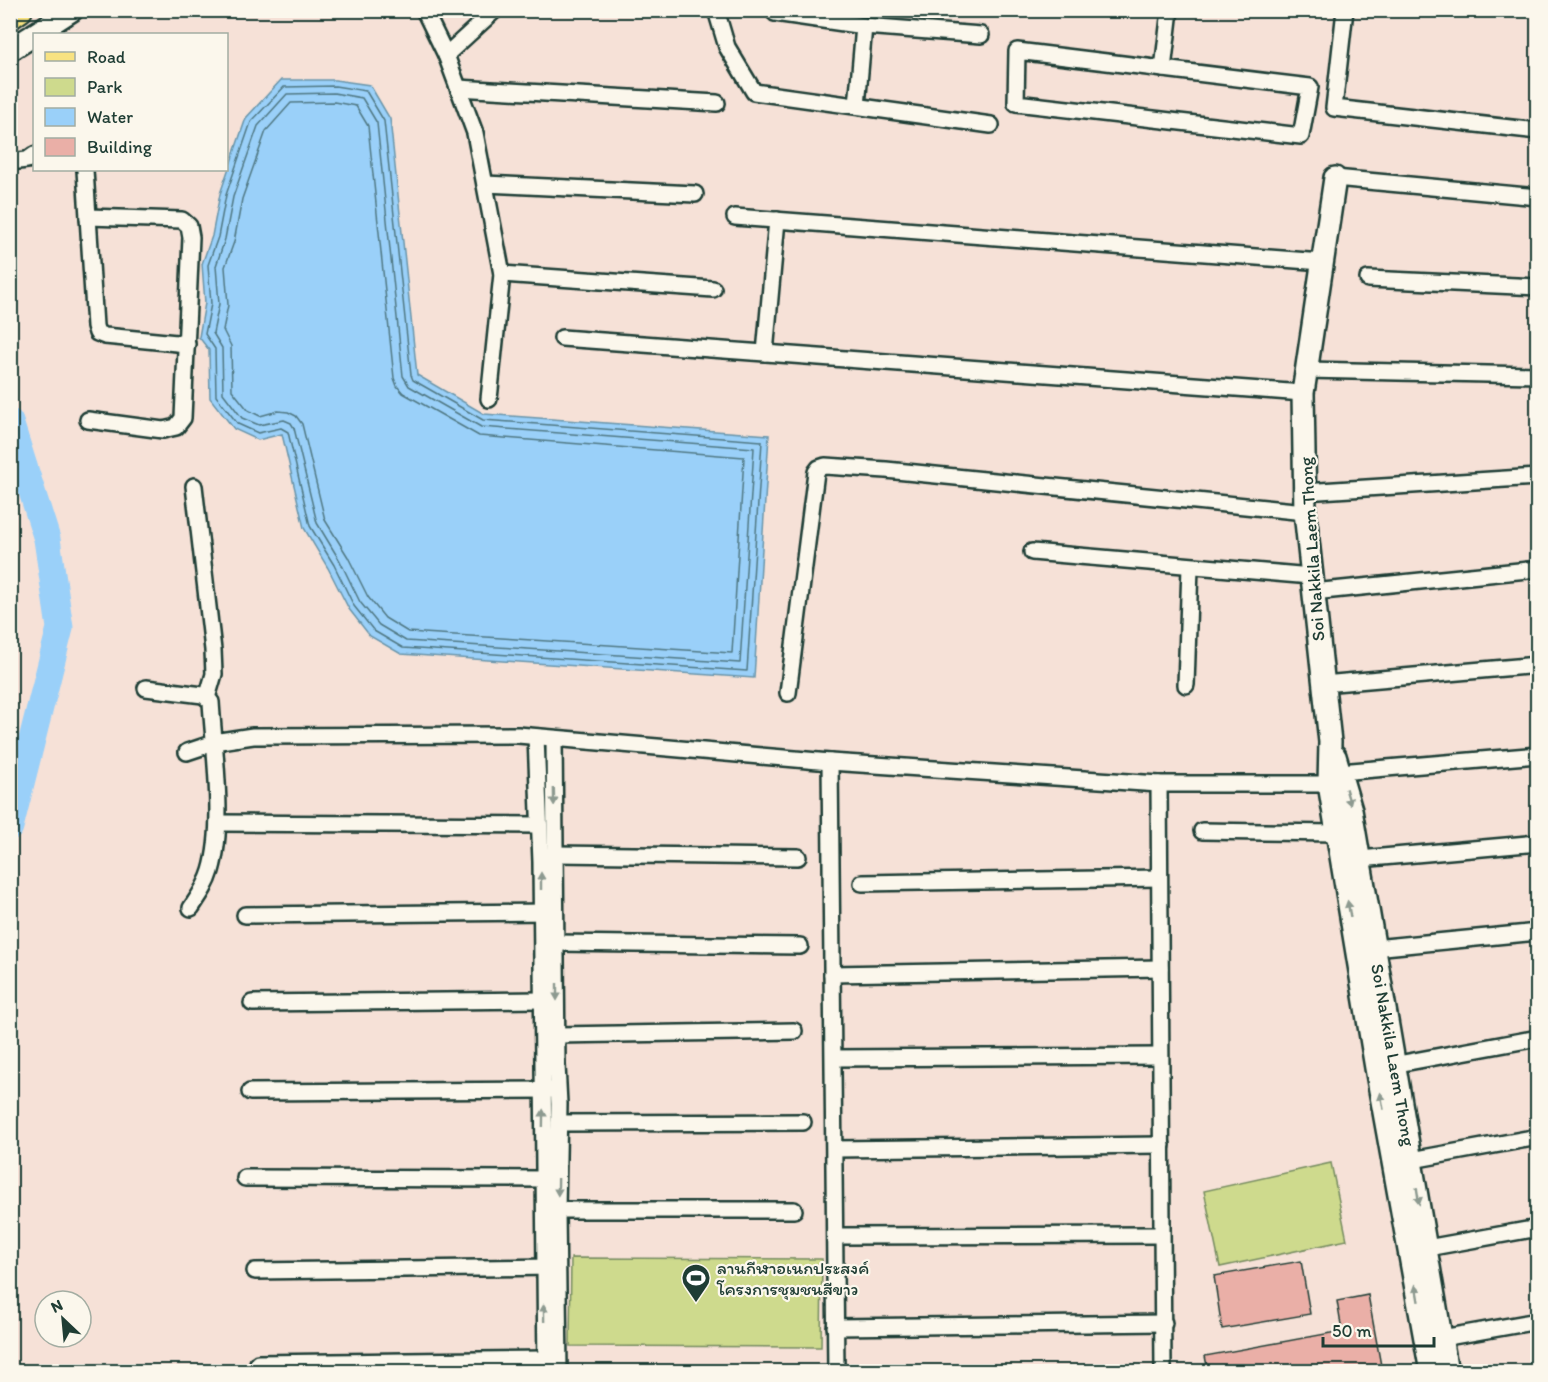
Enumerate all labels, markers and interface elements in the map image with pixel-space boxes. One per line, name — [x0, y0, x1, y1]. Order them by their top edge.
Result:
legend — [33, 33, 228, 171]
text: Road — [87, 46, 126, 68]
text: Park — [87, 76, 122, 98]
text: Water — [87, 106, 133, 128]
text: Building — [87, 136, 153, 158]
street label: Soi Nakkila Laem Thong — [1295, 455, 1329, 642]
one-way arrow — [550, 788, 559, 807]
one-way arrow — [1344, 788, 1353, 806]
one-way arrow — [536, 872, 546, 891]
one-way arrow — [1345, 899, 1354, 918]
street label: Soi Nakkila Laem Thong — [1366, 962, 1420, 1149]
one-way arrow — [552, 983, 562, 1002]
one-way arrow — [1377, 1092, 1386, 1111]
one-way arrow — [538, 1109, 548, 1128]
one-way arrow — [553, 1178, 562, 1197]
one-way arrow — [1414, 1187, 1423, 1206]
place label: ลานกีฬาอเนกประสงค์ โครงการชุมชนสีขาว — [716, 1257, 869, 1300]
sports icon: ลานกีฬาอเนกประสงค์ โครงการชุมชนสีขาว — [680, 1262, 712, 1304]
one-way arrow — [1412, 1284, 1421, 1303]
north arrow — [33, 1289, 93, 1349]
text: N — [48, 1295, 66, 1317]
one-way arrow — [540, 1304, 549, 1323]
scale bar — [1323, 1310, 1434, 1348]
text: 50 m — [1332, 1320, 1372, 1342]

